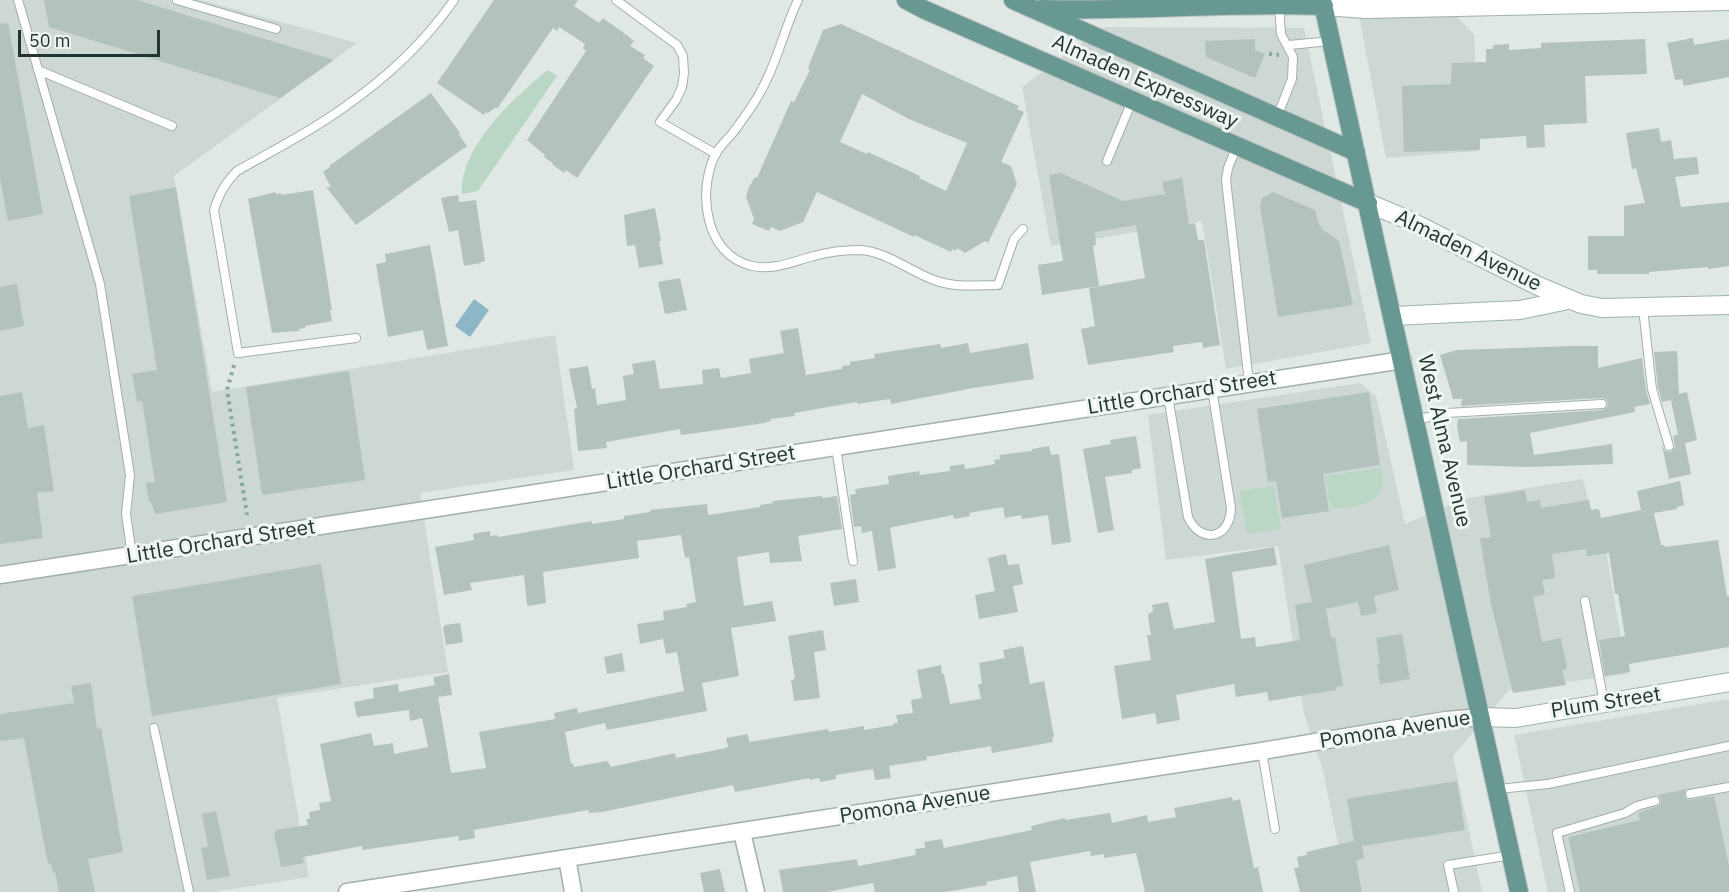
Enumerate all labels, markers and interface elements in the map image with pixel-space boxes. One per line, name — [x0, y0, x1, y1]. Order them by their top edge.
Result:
scale bar — [21, 18, 164, 56]
text: 50 m — [29, 29, 71, 52]
street label: Almaden Expressway — [1048, 30, 1242, 134]
street label: Almaden Avenue — [1391, 205, 1545, 297]
street label: West Alma Avenue — [1412, 352, 1476, 530]
street label: Little Orchard Street — [1086, 366, 1278, 420]
street label: Little Orchard Street — [605, 441, 797, 495]
street label: Little Orchard Street — [125, 515, 317, 569]
street label: Plum Street — [1549, 682, 1663, 724]
street label: Pomona Avenue — [1318, 706, 1472, 754]
street label: Pomona Avenue — [838, 781, 992, 829]

